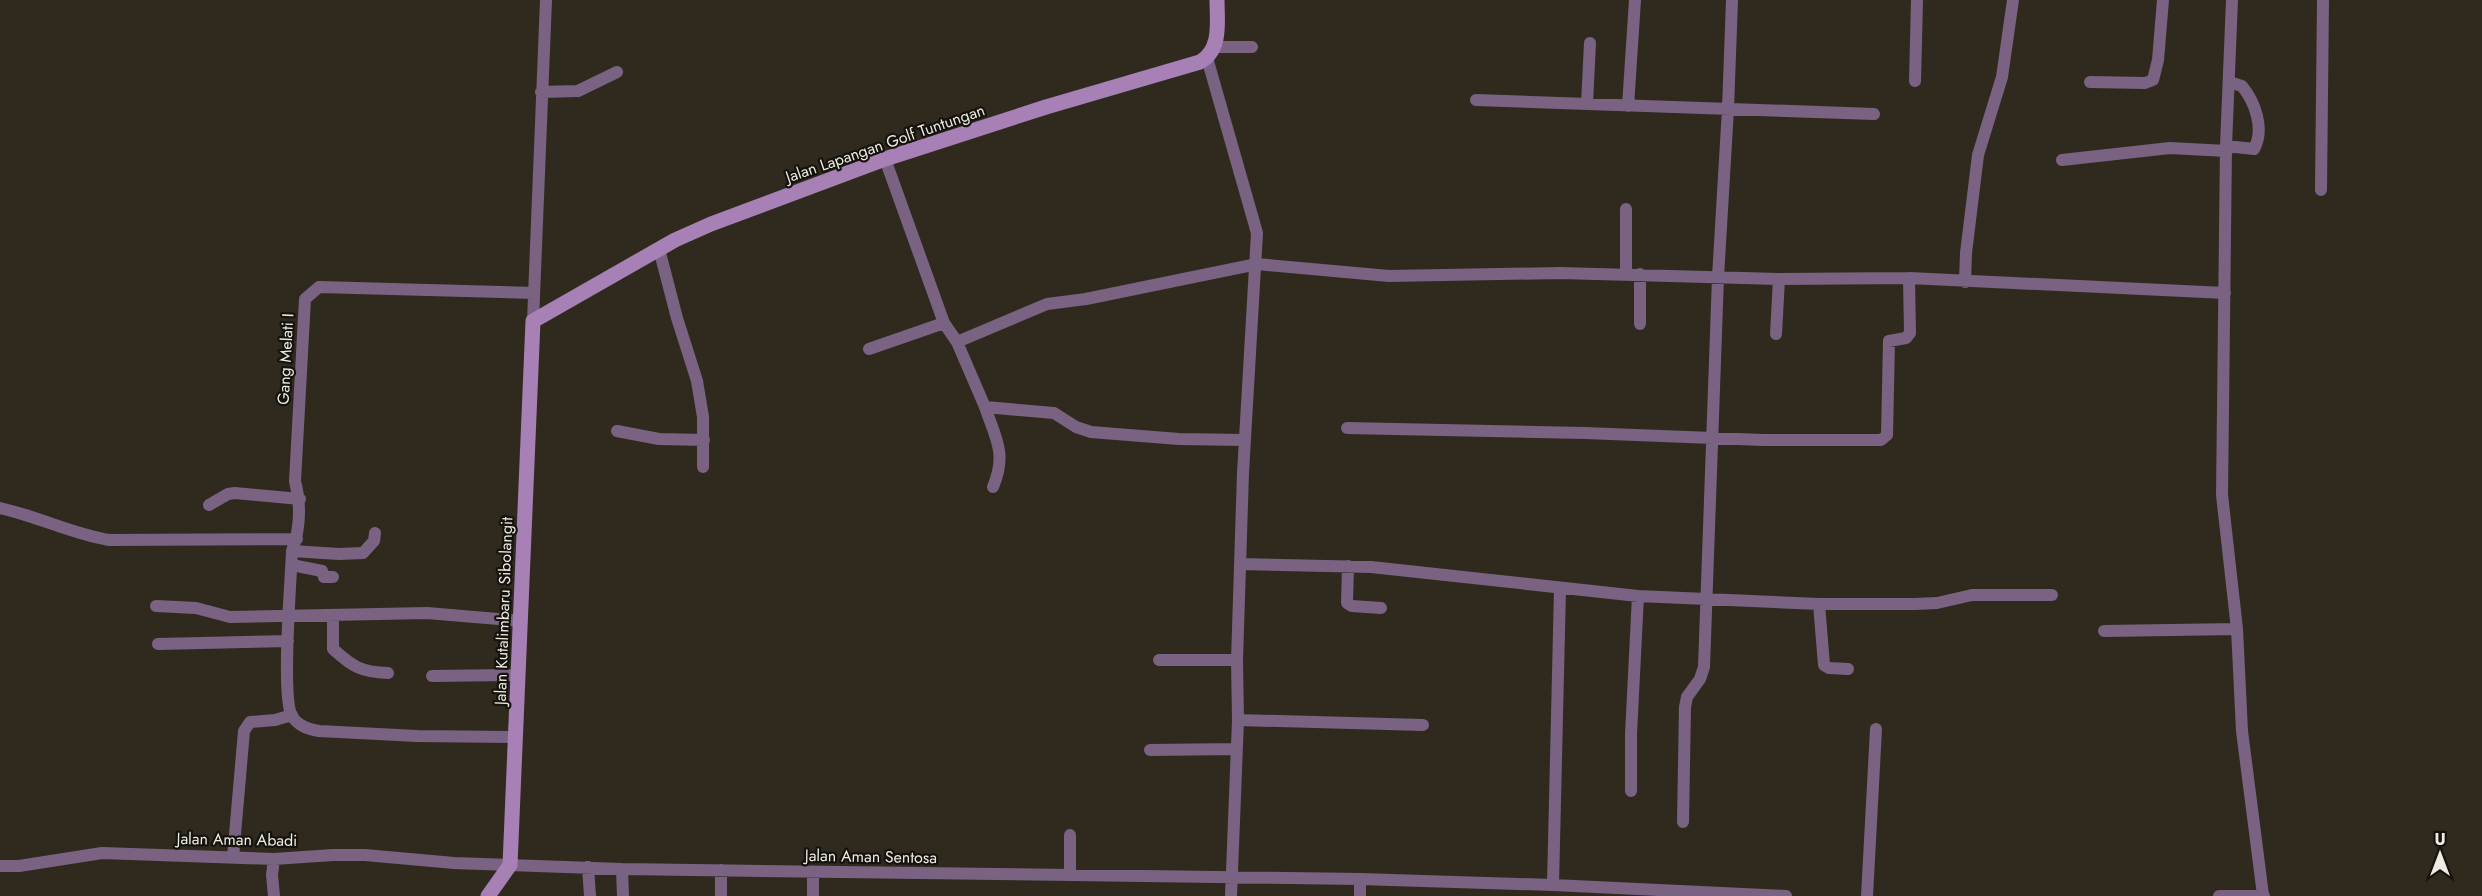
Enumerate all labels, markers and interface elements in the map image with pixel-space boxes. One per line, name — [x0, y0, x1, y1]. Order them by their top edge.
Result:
street label: Jalan Lapangan Golf Tuntungan — [781, 99, 988, 189]
street label: Gang Melati I — [272, 313, 299, 405]
street label: Jalan Kutalimbaru Sibolangit — [489, 516, 518, 707]
north arrow — [2410, 824, 2470, 884]
street label: Jalan Aman Abadi — [174, 827, 298, 852]
text: U — [2434, 828, 2446, 851]
street label: Jalan Aman Sentosa — [803, 844, 937, 869]

